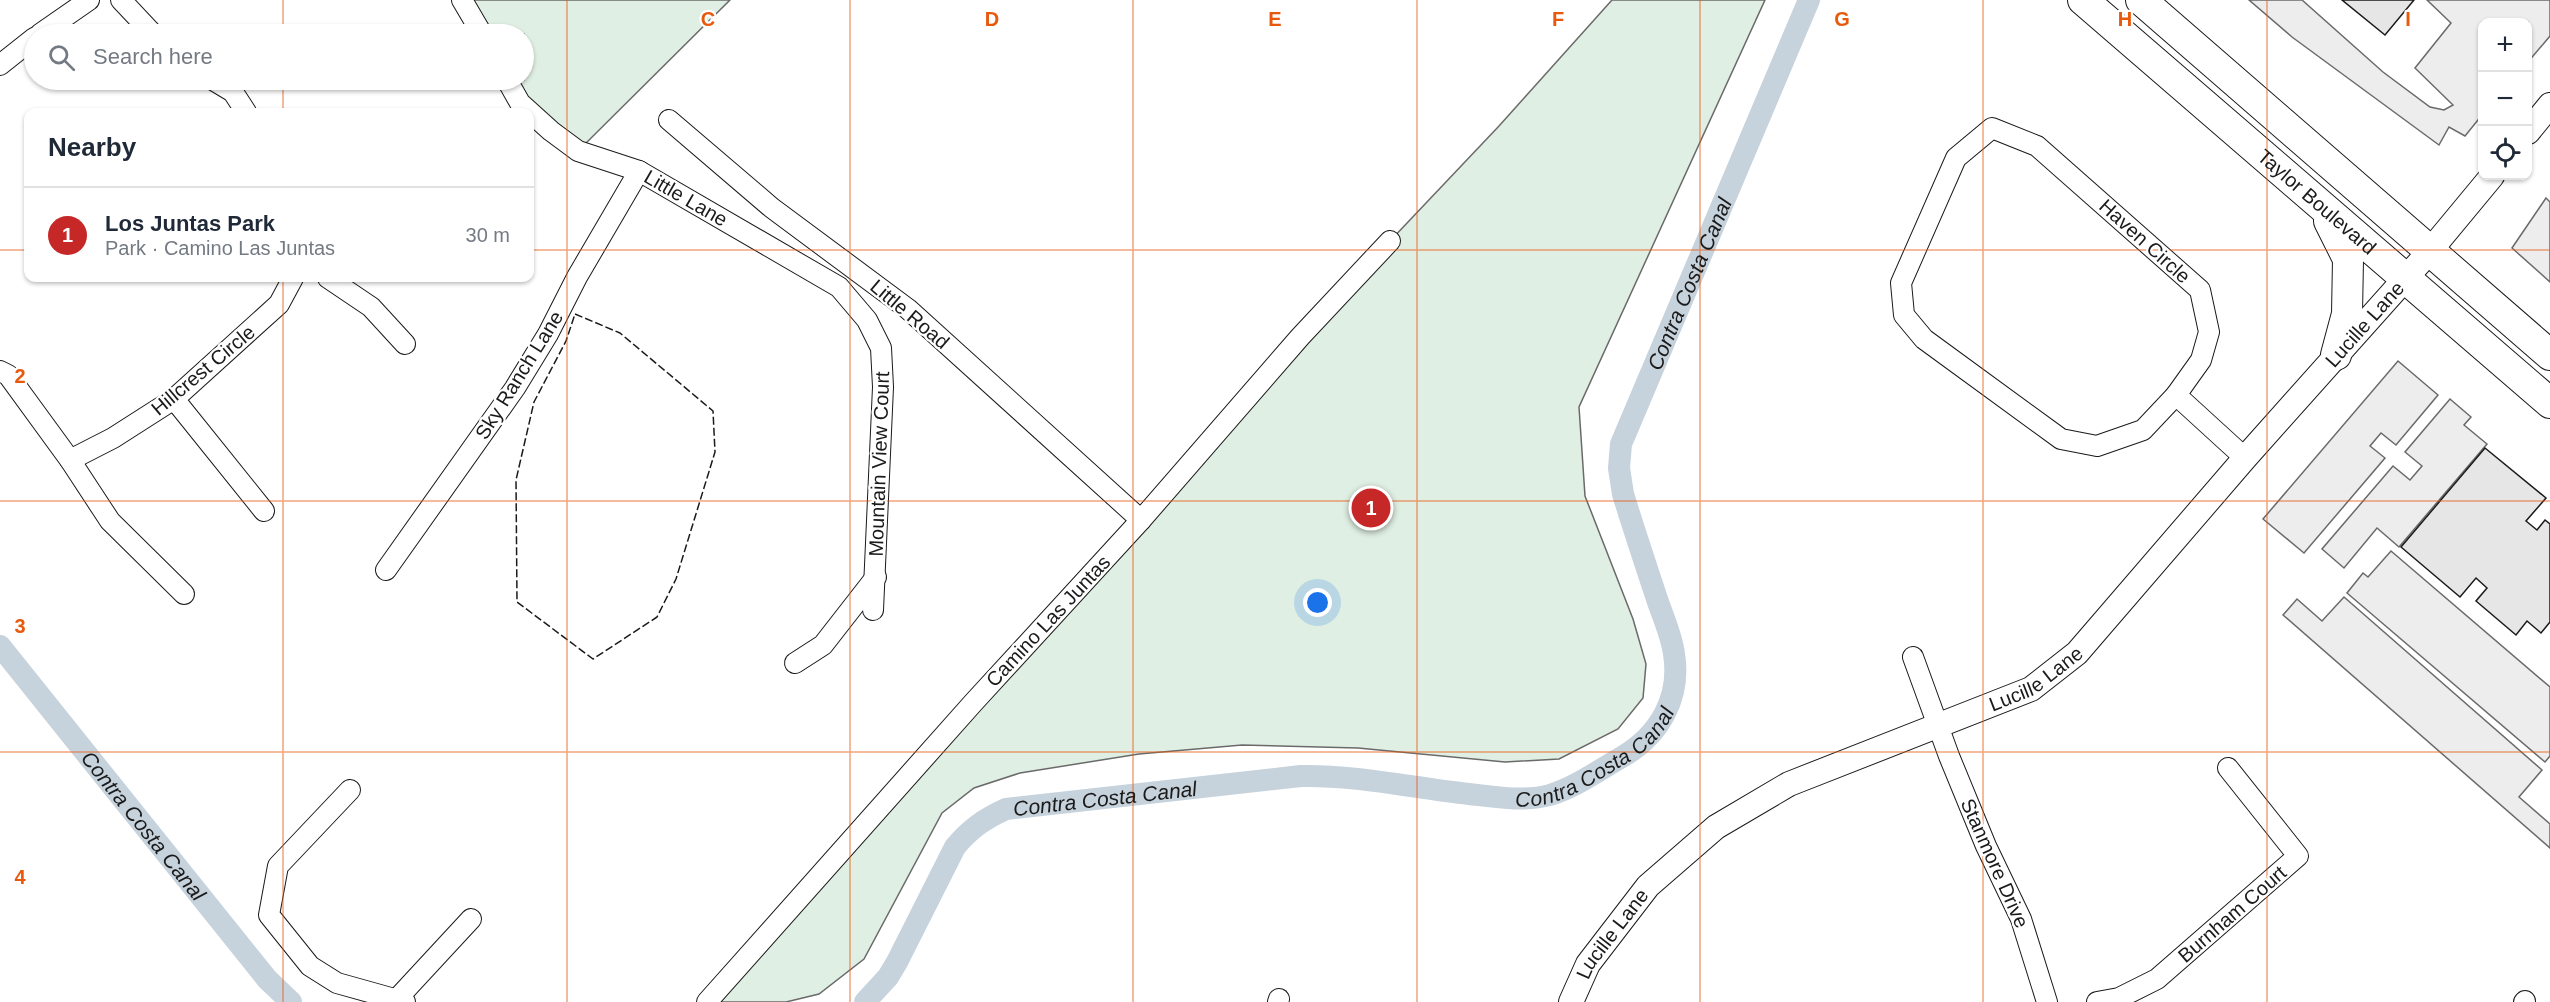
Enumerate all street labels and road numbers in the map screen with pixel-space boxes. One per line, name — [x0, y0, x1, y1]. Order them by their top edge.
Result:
street label: Taylor Boulevard — [2253, 145, 2381, 259]
street label: Little Lane — [641, 165, 731, 231]
street label: Haven Circle — [2095, 195, 2195, 287]
street label: Little Road — [866, 275, 954, 353]
street label: Lucille Lane — [2321, 277, 2408, 371]
street label: Sky Ranch Lane — [471, 307, 567, 443]
street label: Hillcrest Circle — [147, 321, 259, 419]
street label: Mountain View Court — [865, 371, 893, 557]
street label: Camino Las Juntas — [982, 551, 1114, 691]
street label: Lucille Lane — [1986, 642, 2087, 715]
street label: Stanmore Drive — [1957, 795, 2033, 931]
street label: Burnham Court — [2174, 861, 2291, 967]
street label: Lucille Lane — [1572, 885, 1653, 982]

